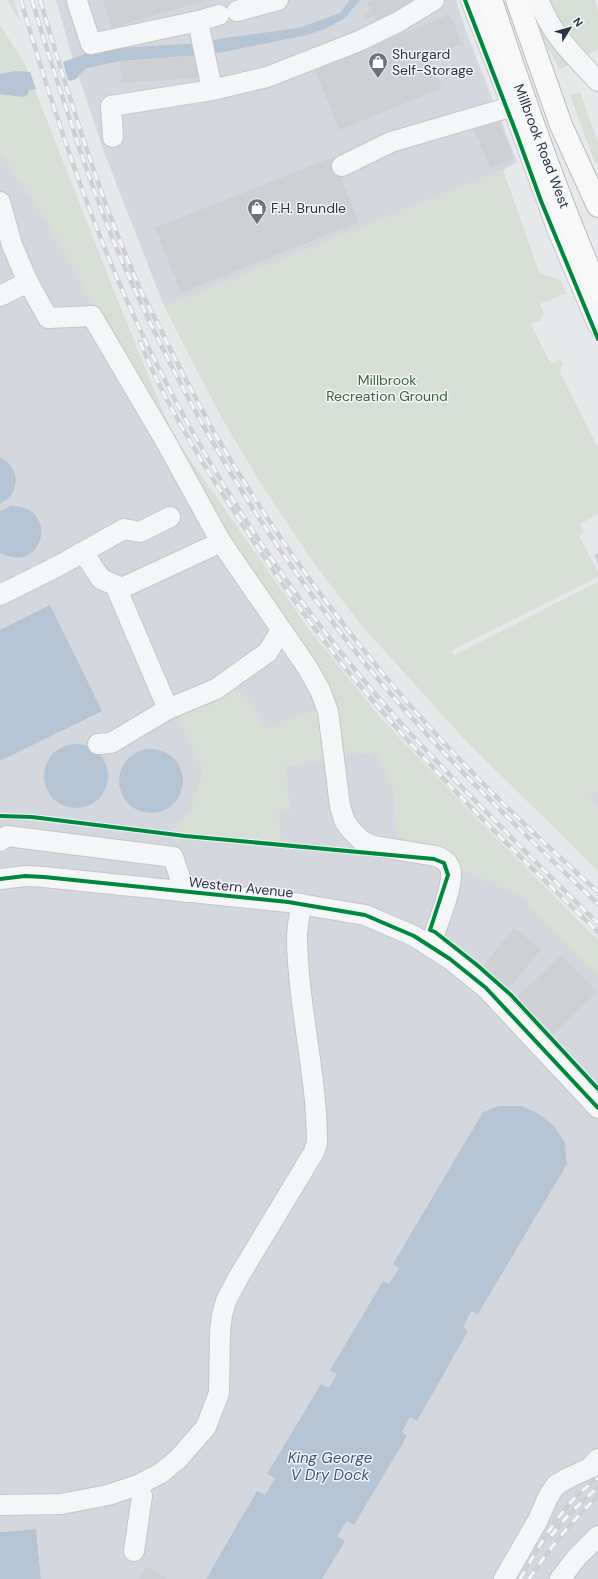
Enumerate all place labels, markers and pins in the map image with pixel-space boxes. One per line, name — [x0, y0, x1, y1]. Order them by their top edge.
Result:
place label: Shurgard Self-Storage — [392, 45, 474, 79]
shop icon: Shurgard Self-Storage — [367, 51, 389, 79]
shop icon: F.H. Brundle — [246, 197, 268, 225]
place label: F.H. Brundle — [271, 199, 346, 217]

